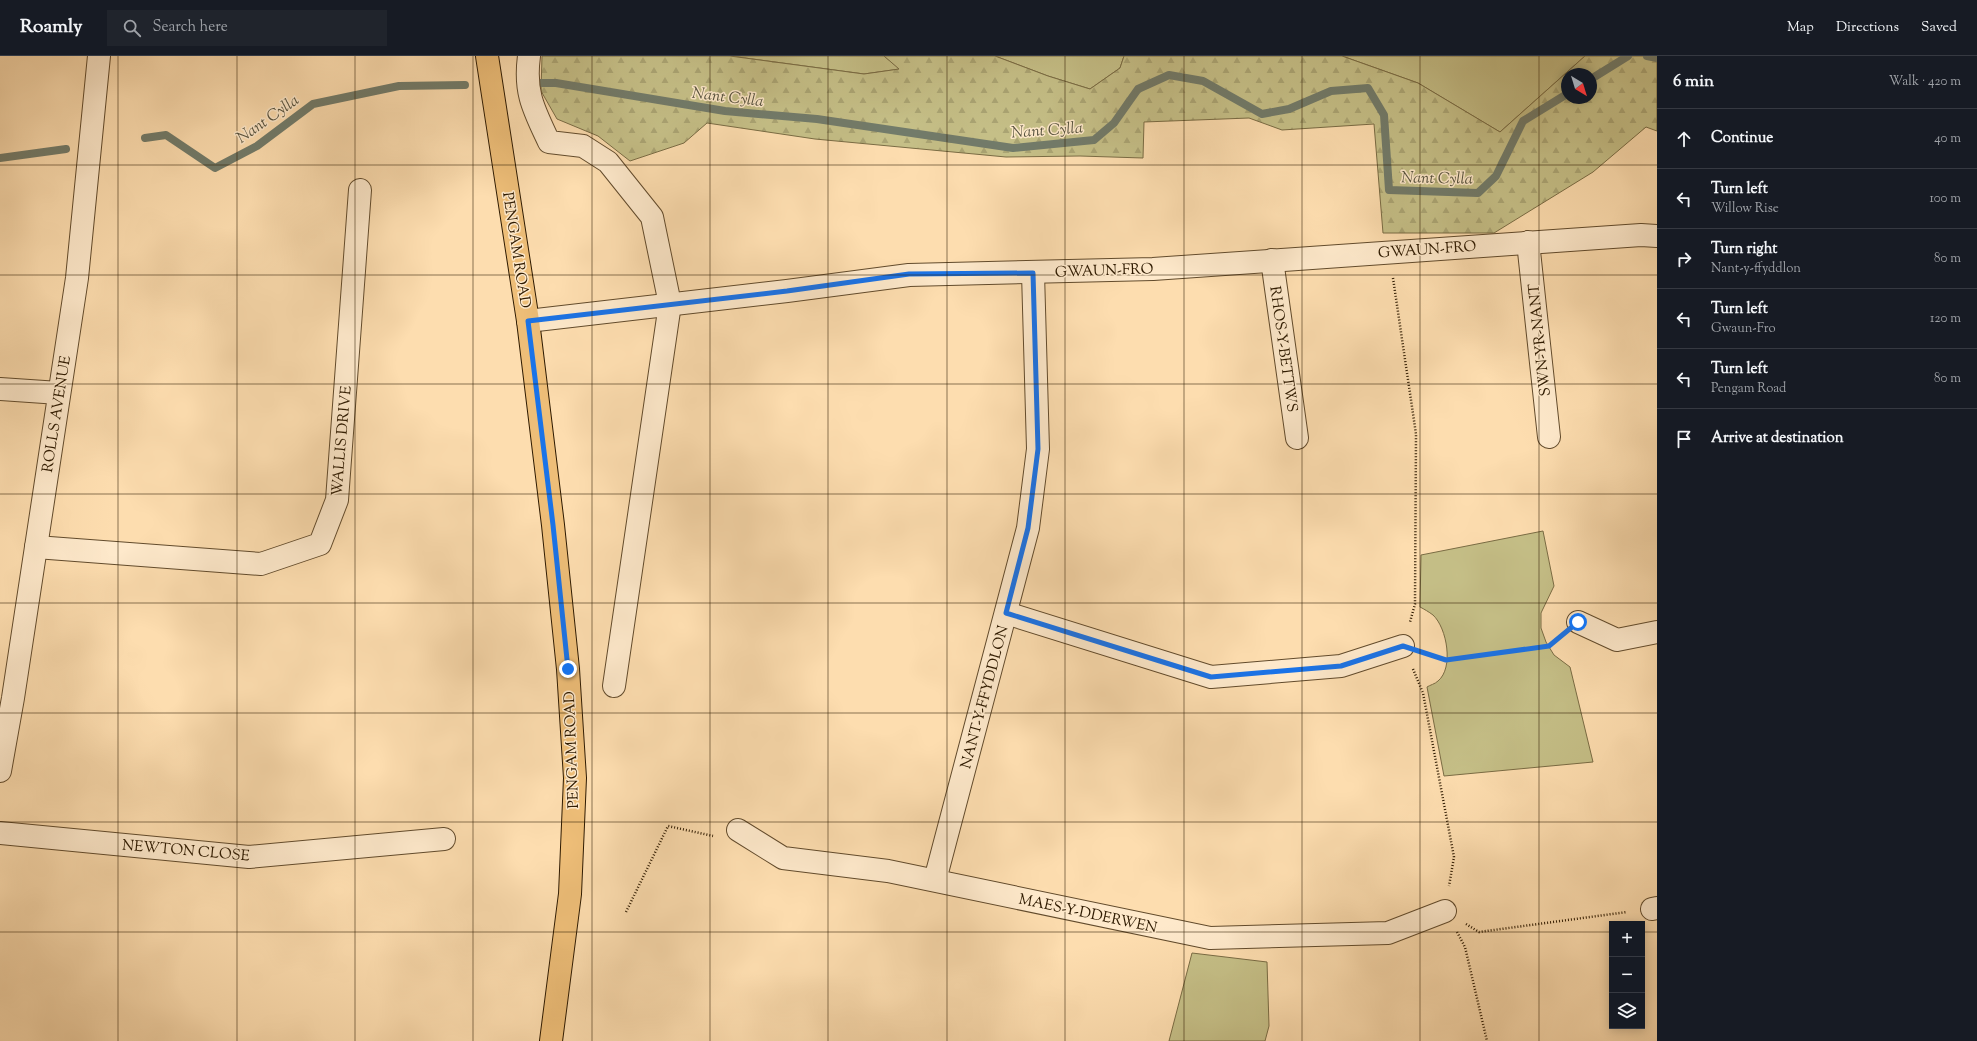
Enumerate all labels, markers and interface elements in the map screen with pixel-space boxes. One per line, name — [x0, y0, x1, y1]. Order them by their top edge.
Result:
search box — [107, 10, 387, 46]
text: Roamly — [20, 14, 83, 41]
icon: search — [121, 17, 143, 39]
text: Search here — [153, 17, 228, 38]
text: Map — [1787, 18, 1814, 38]
text: Directions — [1836, 18, 1899, 38]
text: Saved — [1921, 18, 1957, 38]
north arrow — [1561, 68, 1597, 104]
text: 6 min — [1673, 70, 1714, 94]
text: Walk · 420 m — [1889, 73, 1961, 91]
water label: Nant Cylla — [691, 83, 765, 114]
water label: Nant Cylla — [232, 90, 304, 150]
water label: Nant Cylla — [1010, 118, 1084, 145]
icon: ahead — [1673, 128, 1695, 150]
text: Continue — [1711, 128, 1773, 149]
text: 40 m — [1934, 130, 1961, 148]
water label: Nant Cylla — [1401, 167, 1473, 192]
text: Turn left — [1711, 179, 1768, 200]
icon: left — [1673, 188, 1695, 210]
text: 100 m — [1929, 190, 1961, 208]
street label: PENGAM ROAD — [496, 191, 535, 310]
text: Willow Rise — [1711, 200, 1779, 218]
street label: GWAUN-FRO — [1377, 237, 1477, 264]
text: Turn right — [1711, 239, 1777, 260]
icon: right — [1673, 248, 1695, 270]
text: 80 m — [1934, 250, 1961, 268]
street label: GWAUN-FRO — [1054, 259, 1154, 284]
text: Nant-y-ffyddlon — [1711, 260, 1801, 278]
street label: SWN-YR-NANT — [1524, 282, 1557, 397]
street label: RHOS-Y-BETTWS — [1263, 285, 1302, 414]
text: Turn left — [1711, 299, 1768, 320]
icon: left — [1673, 308, 1695, 330]
text: 120 m — [1930, 310, 1961, 328]
text: Gwaun-Fro — [1711, 320, 1776, 338]
street label: ROLLS AVENUE — [38, 354, 77, 474]
text: Turn left — [1711, 359, 1768, 380]
icon: left — [1673, 368, 1695, 390]
text: 80 m — [1934, 370, 1961, 388]
text: Pengam Road — [1711, 380, 1786, 398]
street label: WALLIS DRIVE — [327, 385, 358, 497]
icon: arrive — [1673, 428, 1695, 450]
text: Arrive at destination — [1711, 428, 1844, 449]
route start — [1569, 613, 1587, 631]
street label: NANT-Y-FFYDDLON — [956, 623, 1015, 771]
route end — [559, 660, 577, 678]
street label: PENGAM ROAD — [560, 691, 585, 809]
street label: NEWTON CLOSE — [121, 835, 250, 868]
street label: MAES-Y-DDERWEN — [1016, 890, 1159, 939]
map controls — [1609, 921, 1645, 1029]
button: + — [1609, 921, 1645, 957]
button: − — [1609, 957, 1645, 993]
button: layers — [1609, 993, 1645, 1029]

